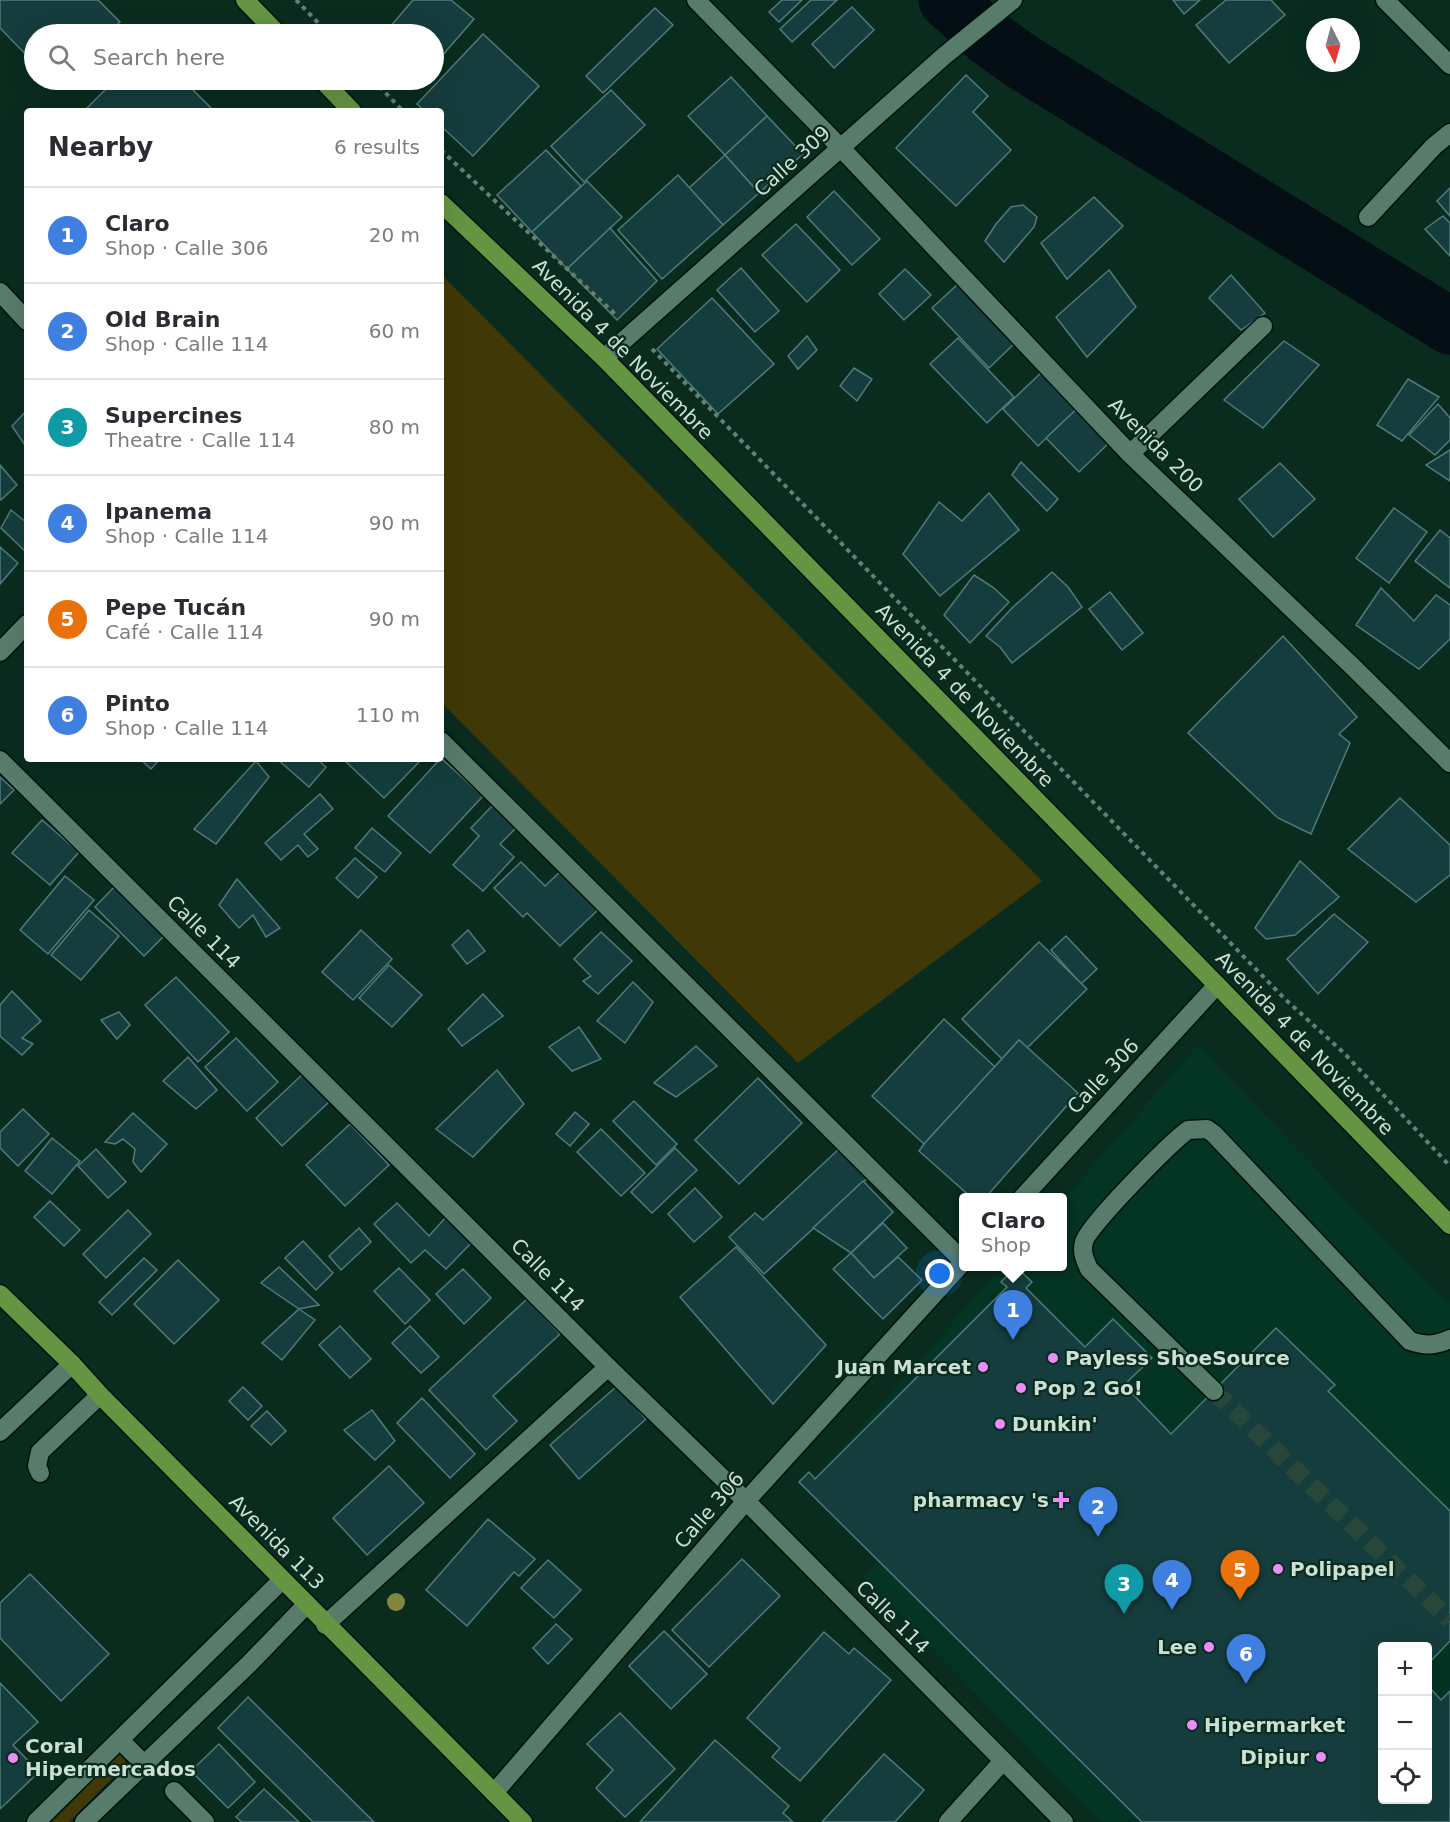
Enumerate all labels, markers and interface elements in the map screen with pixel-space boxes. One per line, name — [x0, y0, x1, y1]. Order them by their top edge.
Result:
north arrow — [1306, 18, 1360, 72]
search box — [24, 24, 444, 90]
icon: search — [45, 41, 78, 74]
text: Search here — [93, 45, 225, 70]
street label: Calle 309 — [749, 121, 835, 201]
text: Nearby — [48, 132, 153, 162]
text: 6 results — [334, 135, 420, 159]
text: Claro — [105, 211, 170, 236]
text: 1 — [61, 223, 74, 247]
text: 20 m — [369, 223, 420, 247]
text: Shop · Calle 306 — [105, 236, 269, 260]
street label: Avenida 4 de Noviembre — [528, 254, 718, 444]
text: Old Brain — [105, 307, 220, 332]
text: 2 — [61, 319, 74, 343]
text: 60 m — [369, 319, 420, 343]
text: Shop · Calle 114 — [105, 332, 269, 356]
street label: Avenida 200 — [1104, 393, 1208, 497]
text: Supercines — [105, 403, 242, 428]
text: 3 — [61, 415, 74, 439]
text: 80 m — [369, 415, 420, 439]
text: Theatre · Calle 114 — [105, 428, 296, 452]
text: Ipanema — [105, 499, 212, 524]
text: 4 — [61, 511, 74, 535]
text: 90 m — [369, 511, 420, 535]
text: Shop · Calle 114 — [105, 524, 269, 548]
text: Pepe Tucán — [105, 595, 246, 620]
street label: Avenida 4 de Noviembre — [871, 598, 1059, 792]
text: 5 — [61, 607, 74, 631]
text: 90 m — [369, 607, 420, 631]
text: Café · Calle 114 — [105, 620, 264, 644]
text: Pinto — [105, 691, 170, 716]
text: 6 — [61, 703, 74, 727]
text: 110 m — [356, 703, 420, 727]
text: Shop · Calle 114 — [105, 716, 269, 740]
street label: Calle 114 — [162, 890, 246, 974]
street label: Avenida 4 de Noviembre — [1211, 946, 1399, 1140]
street label: Calle 306 — [1062, 1033, 1144, 1119]
popup — [959, 1193, 1067, 1271]
text: Claro — [981, 1208, 1045, 1233]
street label: Calle 114 — [506, 1233, 590, 1317]
text: Shop — [981, 1233, 1031, 1257]
your location — [925, 1259, 954, 1288]
pin: 1 — [994, 1290, 1032, 1340]
place label: Payless ShoeSource — [1065, 1346, 1290, 1370]
marker: Payless ShoeSource — [1046, 1351, 1060, 1365]
place label: Juan Marcet — [834, 1355, 971, 1379]
marker: Juan Marcet — [976, 1360, 990, 1374]
place label: Pop 2 Go! — [1033, 1376, 1143, 1400]
marker: Pop 2 Go! — [1014, 1381, 1028, 1395]
place label: Dunkin' — [1012, 1412, 1098, 1436]
marker: Dunkin' — [993, 1417, 1007, 1431]
street label: Calle 306 — [669, 1467, 749, 1553]
place label: pharmacy 's — [913, 1488, 1049, 1512]
pin: 2 — [1078, 1488, 1118, 1537]
street label: Avenida 113 — [225, 1490, 329, 1594]
marker: pharmacy 's — [1054, 1493, 1068, 1507]
pin: 5 — [1220, 1550, 1260, 1600]
place label: Polipapel — [1290, 1557, 1395, 1581]
pin: 4 — [1152, 1560, 1192, 1610]
marker: Polipapel — [1271, 1562, 1285, 1576]
pin: 3 — [1104, 1564, 1144, 1614]
street label: Calle 114 — [851, 1575, 935, 1659]
pin: 6 — [1226, 1634, 1266, 1684]
place label: Lee — [1157, 1635, 1197, 1659]
marker: Lee — [1202, 1640, 1216, 1654]
map controls — [1378, 1642, 1432, 1804]
button: + — [1378, 1642, 1432, 1696]
button: − — [1378, 1696, 1432, 1750]
place label: Hipermarket — [1204, 1713, 1346, 1737]
marker: Hipermarket — [1185, 1718, 1199, 1732]
place label: Coral Hipermercados — [25, 1734, 196, 1781]
place label: Dipiur — [1240, 1745, 1309, 1769]
marker: Dipiur — [1314, 1750, 1328, 1764]
button: locate — [1378, 1750, 1432, 1804]
marker: Coral Hipermercados — [6, 1751, 20, 1765]

